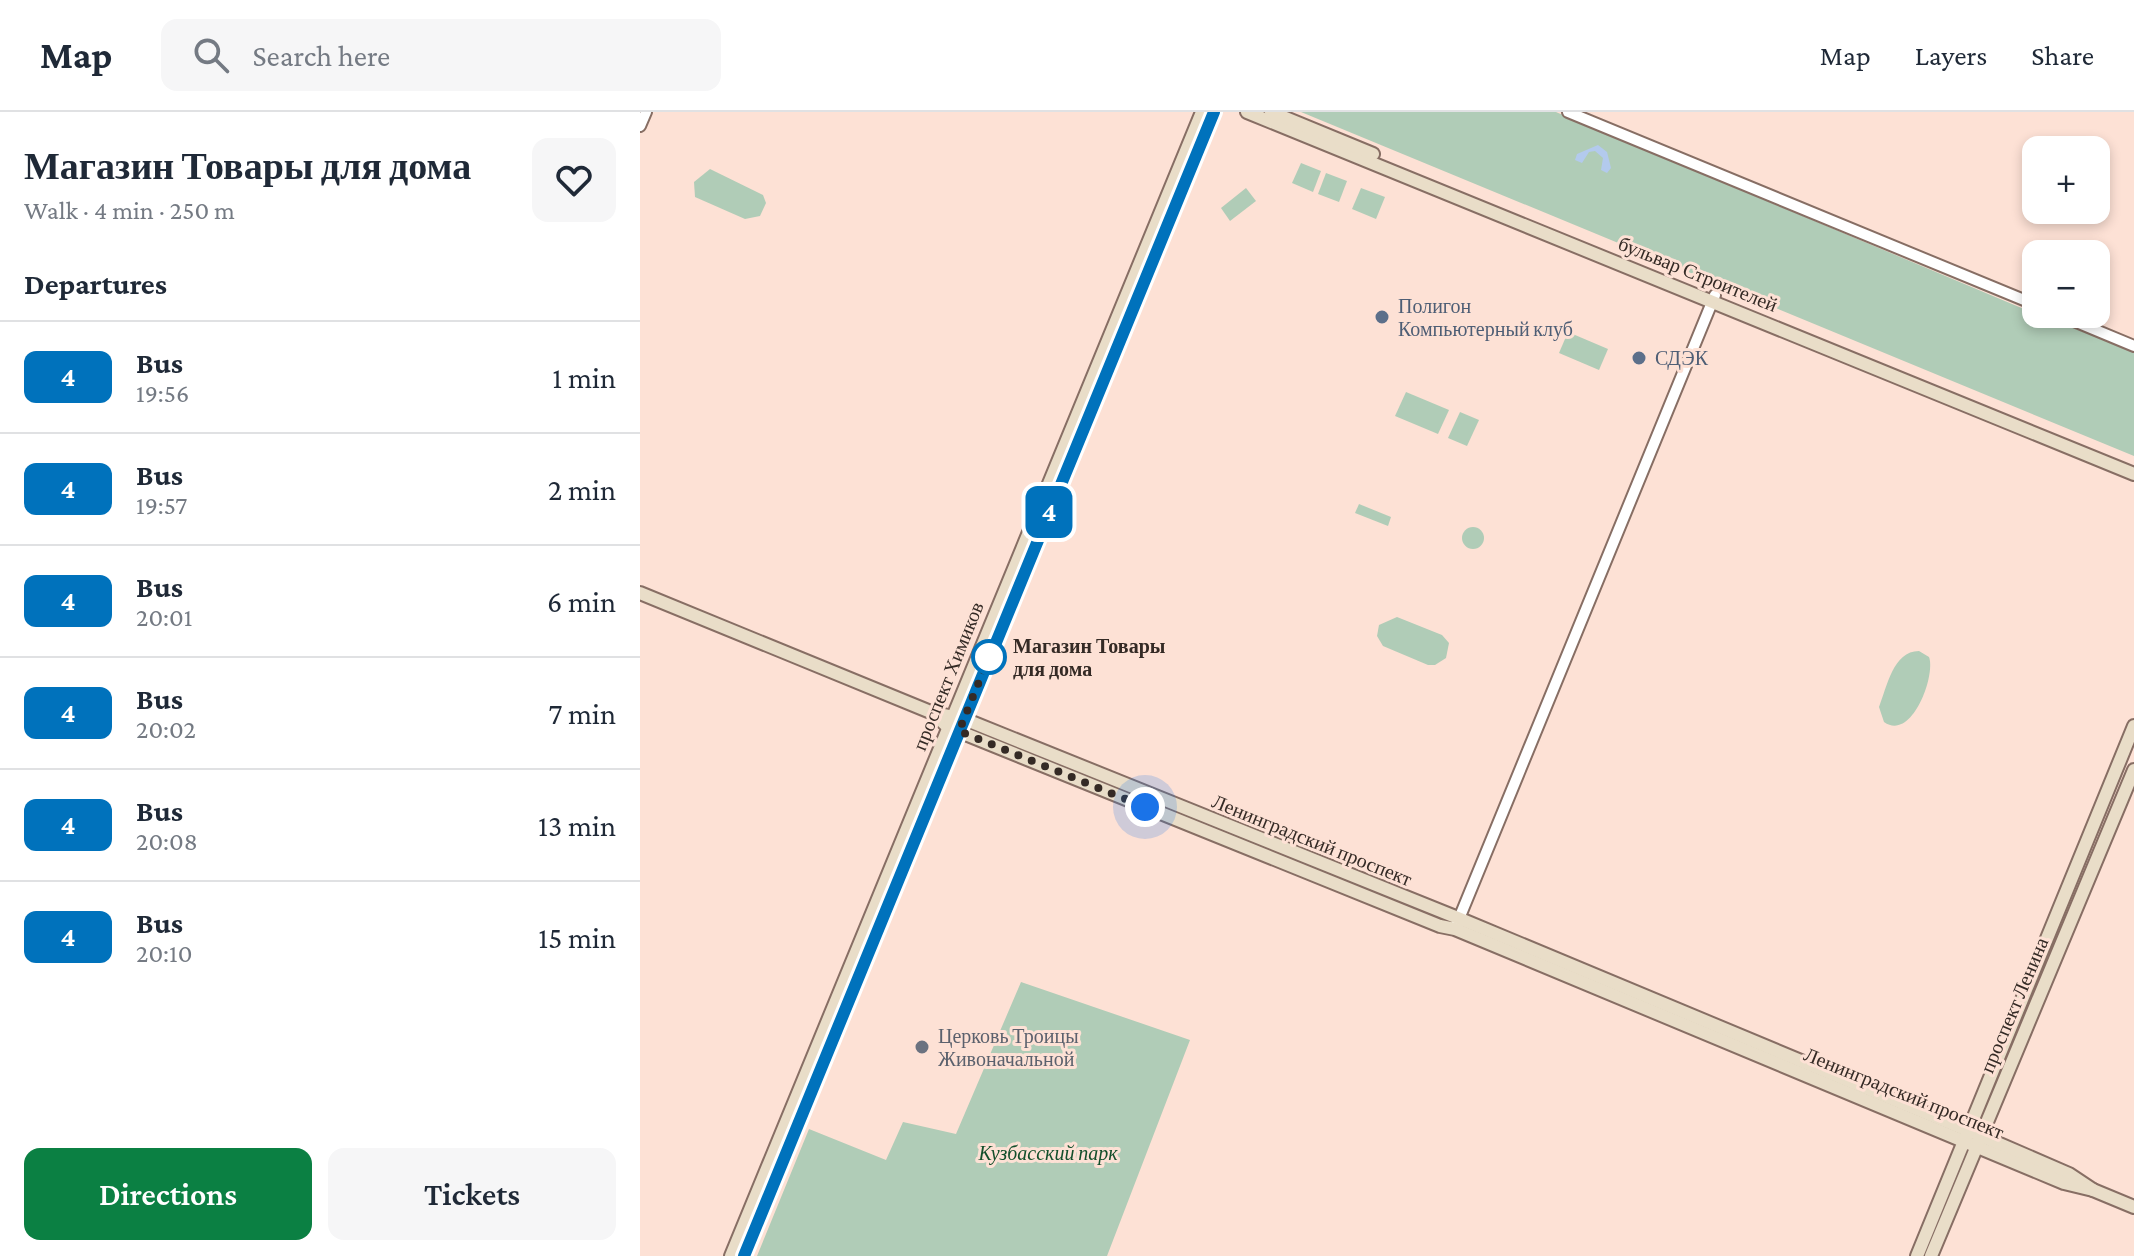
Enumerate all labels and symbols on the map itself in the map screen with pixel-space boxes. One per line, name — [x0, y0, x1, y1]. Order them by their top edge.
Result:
street label: бульвар Строителей — [1615, 232, 1781, 317]
place label: Полигон Компьютерный клуб — [1398, 295, 1573, 341]
marker: Полигон Компьютерный клуб — [1373, 308, 1391, 326]
place label: СДЭК — [1655, 347, 1709, 370]
marker: СДЭК — [1630, 349, 1648, 367]
line badge: 4 — [1023, 486, 1075, 538]
street label: проспект Химиков — [908, 599, 989, 754]
place label: Магазин Товары для дома — [1013, 635, 1166, 680]
marker: Магазин Товары для дома — [972, 640, 1006, 674]
your location — [1125, 787, 1165, 827]
street label: Ленинградский проспект — [1209, 790, 1415, 891]
street label: проспект Ленина — [1976, 934, 2053, 1076]
place label: Церковь Троицы Живоначальной — [938, 1025, 1079, 1070]
marker: Церковь Троицы Живоначальной — [913, 1038, 931, 1056]
street label: Ленинградский проспект — [1801, 1043, 2007, 1144]
park label: Кузбасский парк — [977, 1142, 1118, 1165]

